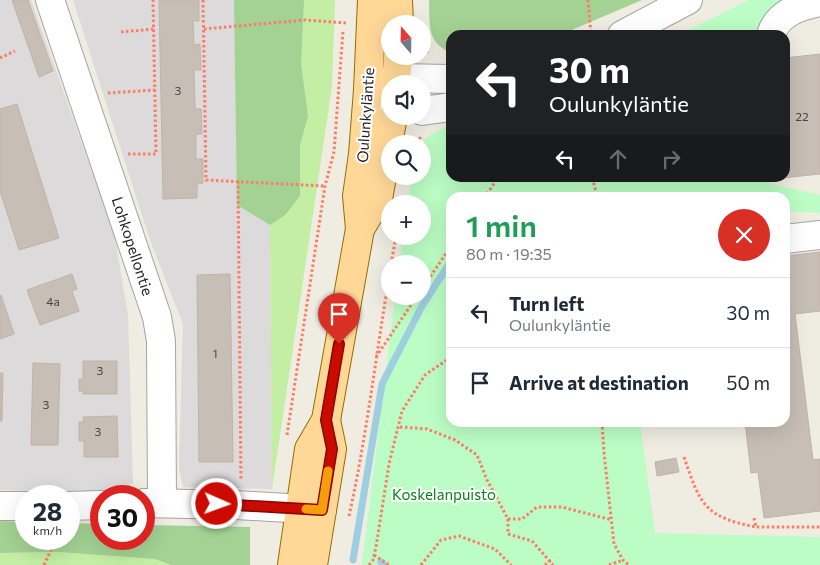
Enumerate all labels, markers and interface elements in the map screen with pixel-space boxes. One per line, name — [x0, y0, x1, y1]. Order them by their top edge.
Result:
north arrow — [381, 15, 431, 65]
map controls — [381, 15, 431, 305]
text: 30 m — [549, 47, 630, 90]
icon: left — [466, 50, 531, 115]
street label: Oulunkyläntie — [353, 67, 377, 163]
button: sound — [381, 75, 431, 125]
house number: 3 — [175, 83, 182, 97]
text: Oulunkyläntie — [549, 90, 689, 117]
house number: 22 — [795, 109, 809, 123]
button: search — [381, 135, 431, 185]
icon: left — [551, 145, 579, 173]
icon: ahead — [604, 145, 632, 173]
icon: right — [657, 145, 685, 173]
street label: Lohkopellontie — [109, 194, 157, 298]
button: + — [381, 195, 431, 245]
text: 1 min — [466, 206, 537, 243]
button: close — [718, 209, 770, 261]
text: 80 m · 19:35 — [466, 244, 552, 263]
button: − — [381, 255, 431, 305]
text: Turn left — [509, 292, 584, 315]
pin — [318, 293, 360, 344]
house number: 4a — [46, 294, 60, 308]
icon: left — [466, 299, 494, 327]
icon: arrive — [325, 300, 353, 328]
text: 30 m — [727, 301, 770, 324]
text: Oulunkyläntie — [509, 315, 611, 334]
house number: 1 — [212, 346, 218, 360]
house number: 3 — [97, 363, 104, 377]
icon: arrive — [466, 369, 494, 397]
text: Arrive at destination — [509, 371, 689, 394]
text: 50 m — [726, 371, 770, 394]
house number: 3 — [43, 397, 50, 411]
house number: 3 — [95, 424, 102, 438]
position arrow — [190, 477, 242, 529]
speed limit sign: 30 — [90, 485, 155, 550]
park label: Koskelanpuisto — [392, 485, 496, 503]
text: 28 — [33, 496, 62, 526]
text: km/h — [33, 523, 62, 537]

